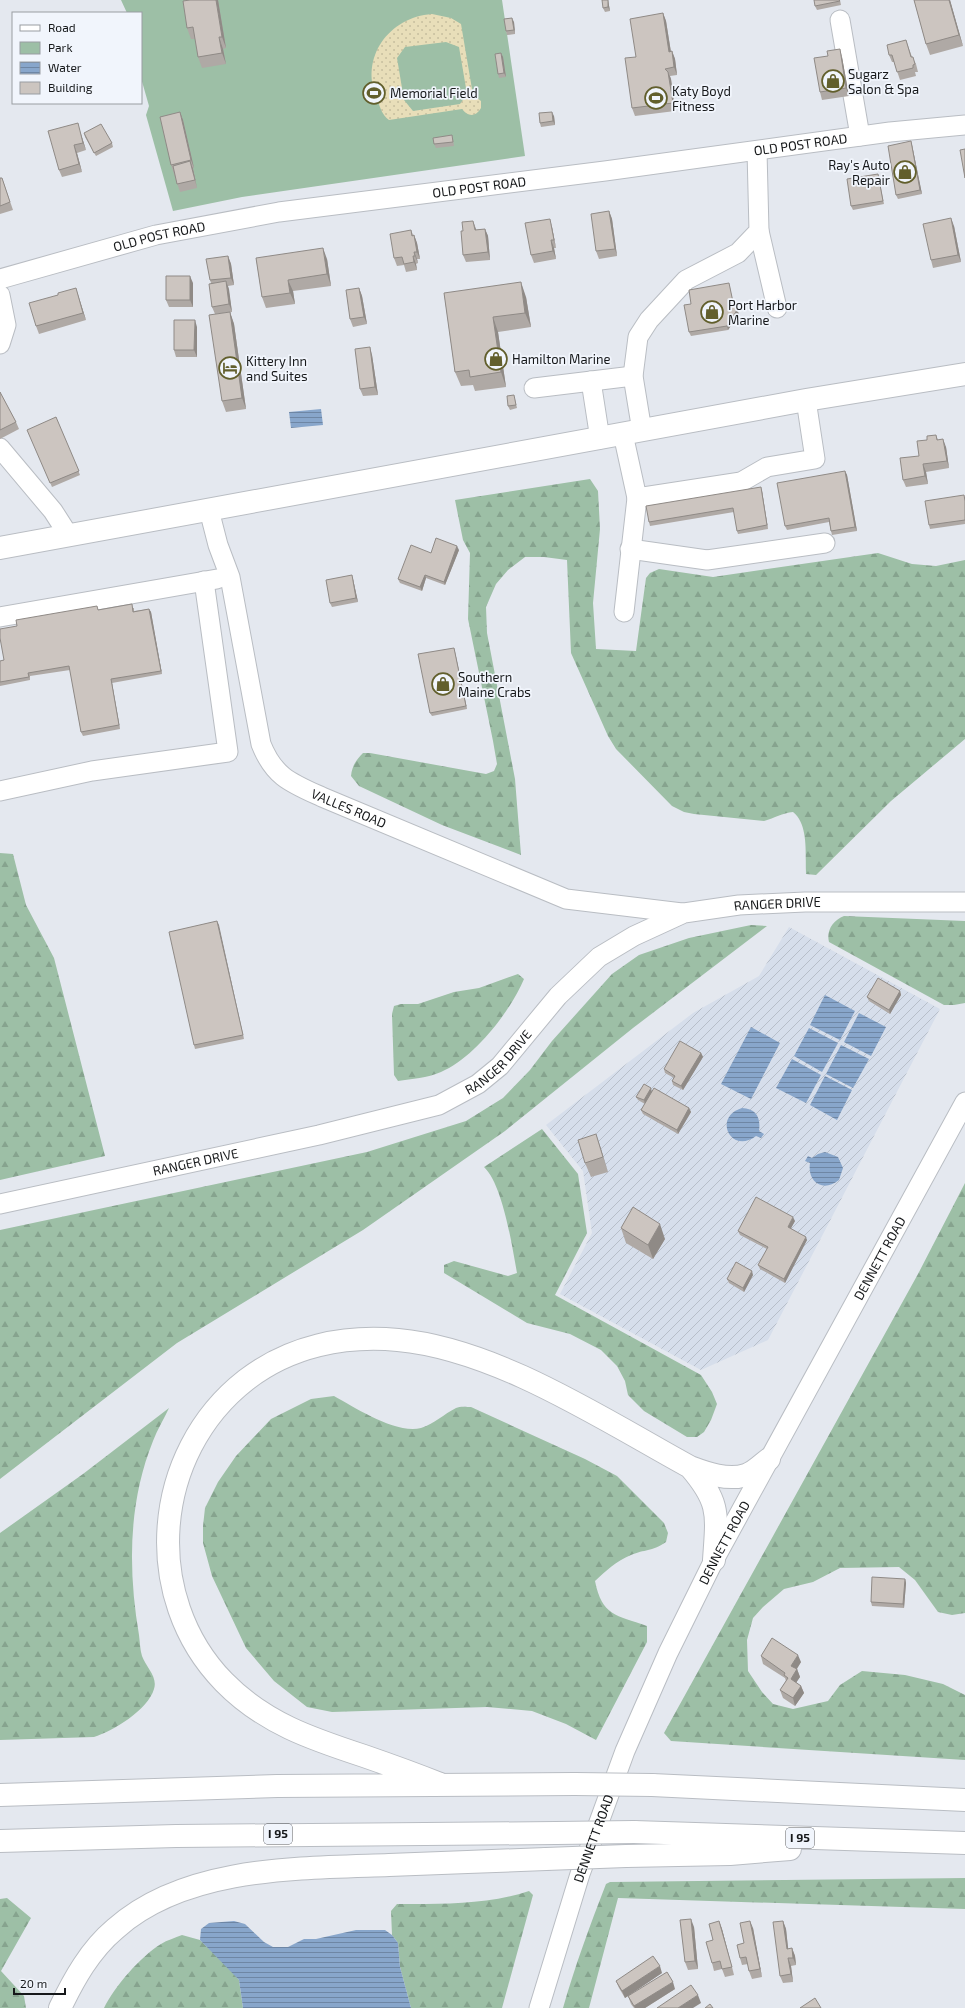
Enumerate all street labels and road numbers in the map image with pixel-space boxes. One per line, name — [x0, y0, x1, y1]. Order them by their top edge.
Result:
street label: OLD POST ROAD — [753, 130, 848, 159]
street label: OLD POST ROAD — [431, 173, 527, 201]
street label: OLD POST ROAD — [111, 218, 207, 255]
street label: VALLES ROAD — [309, 785, 389, 831]
street label: RANGER DRIVE — [733, 894, 821, 914]
street label: RANGER DRIVE — [462, 1026, 535, 1098]
street label: RANGER DRIVE — [151, 1145, 240, 1179]
street label: DENNETT ROAD — [850, 1214, 909, 1303]
street label: DENNETT ROAD — [695, 1498, 753, 1587]
street label: DENNETT ROAD — [570, 1792, 616, 1884]
road number: I 95 — [264, 1824, 292, 1844]
road number: I 95 — [786, 1828, 814, 1848]

